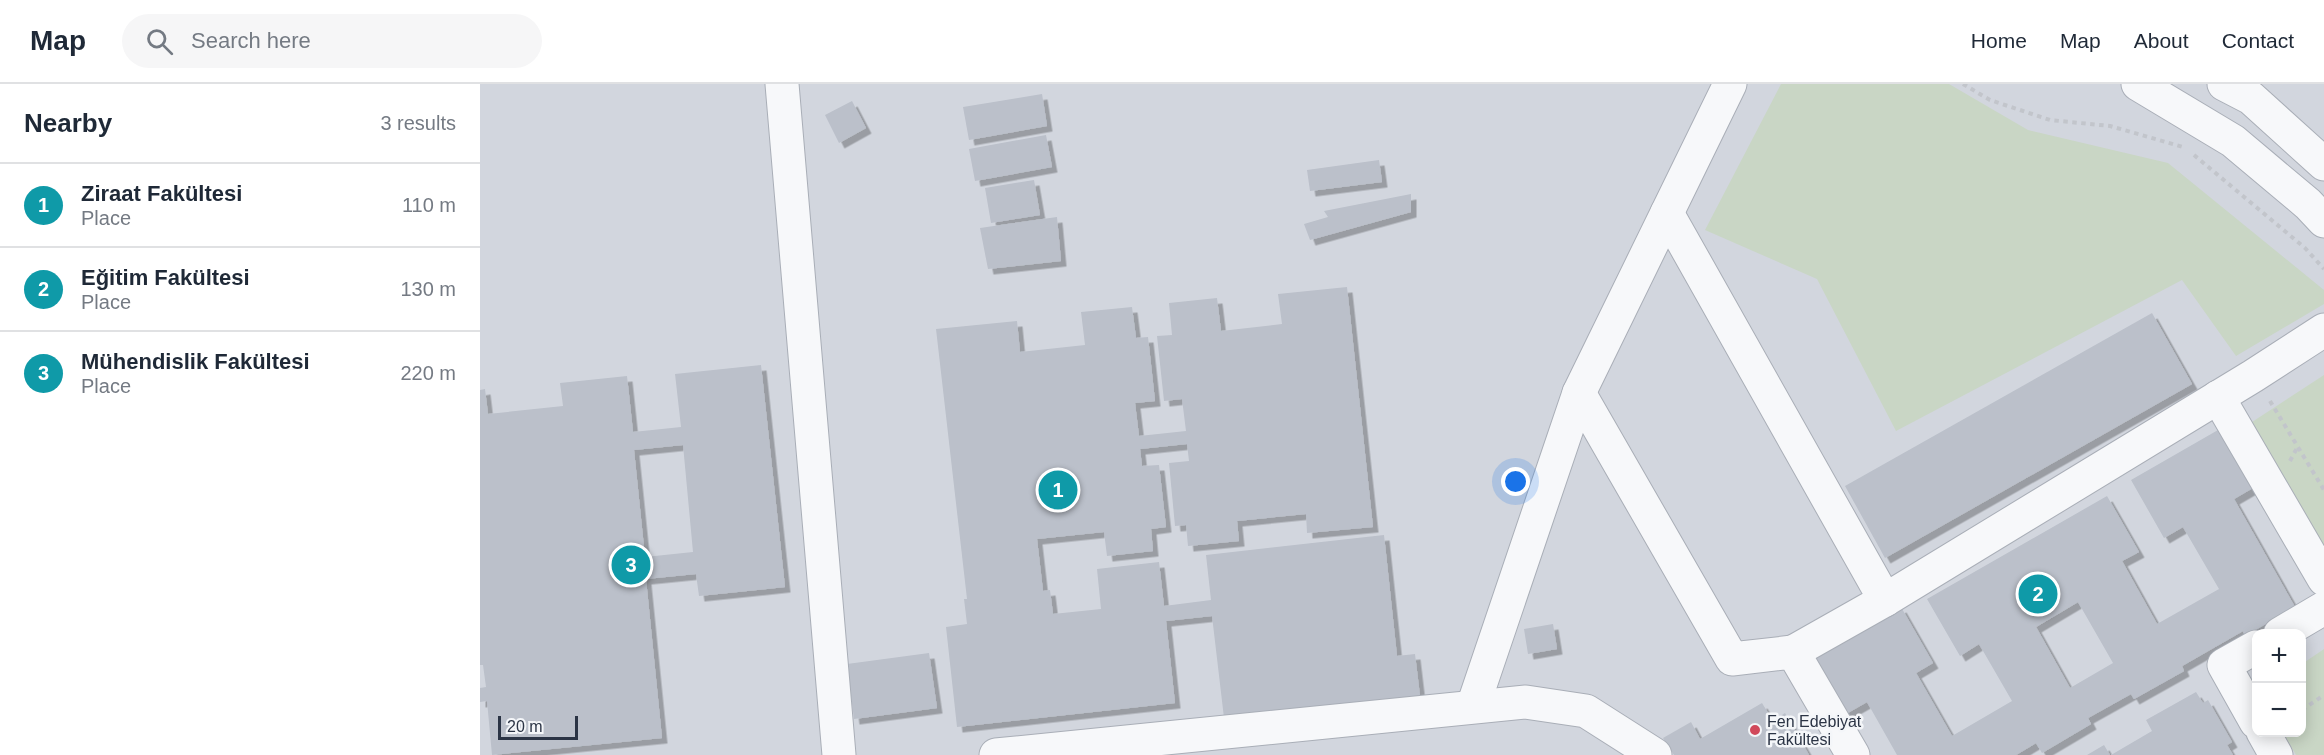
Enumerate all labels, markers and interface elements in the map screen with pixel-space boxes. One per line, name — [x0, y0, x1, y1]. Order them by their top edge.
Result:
search box — [122, 14, 542, 68]
text: Map — [30, 25, 86, 56]
icon: search — [143, 25, 176, 58]
text: Search here — [191, 28, 311, 53]
text: Home — [1971, 29, 2027, 52]
text: Map — [2060, 29, 2101, 52]
text: About — [2134, 29, 2189, 52]
text: Contact — [2222, 29, 2294, 52]
text: Nearby — [24, 108, 112, 138]
text: 3 results — [380, 112, 456, 134]
text: Ziraat Fakültesi — [81, 181, 242, 206]
text: 1 — [38, 194, 49, 216]
text: 110 m — [402, 194, 456, 216]
text: Place — [81, 207, 131, 229]
text: Eğitim Fakültesi — [81, 265, 250, 290]
text: 2 — [38, 278, 49, 300]
text: 130 m — [400, 278, 456, 300]
text: Place — [81, 291, 131, 313]
text: Mühendislik Fakültesi — [81, 349, 310, 374]
text: 3 — [38, 362, 49, 384]
text: 220 m — [400, 362, 456, 384]
text: Place — [81, 375, 131, 397]
your location — [1501, 467, 1530, 496]
pin: 1 — [1038, 468, 1078, 512]
pin: 3 — [612, 542, 650, 588]
pin: 2 — [2018, 572, 2058, 616]
map controls — [2252, 629, 2306, 737]
button: + — [2252, 629, 2306, 683]
button: − — [2252, 683, 2306, 737]
scale bar — [498, 713, 578, 740]
place label: Fen Edebiyat Fakültesi — [1767, 713, 1862, 748]
text: 20 m — [507, 718, 543, 735]
marker: Fen Edebiyat Fakültesi — [1748, 723, 1762, 737]

